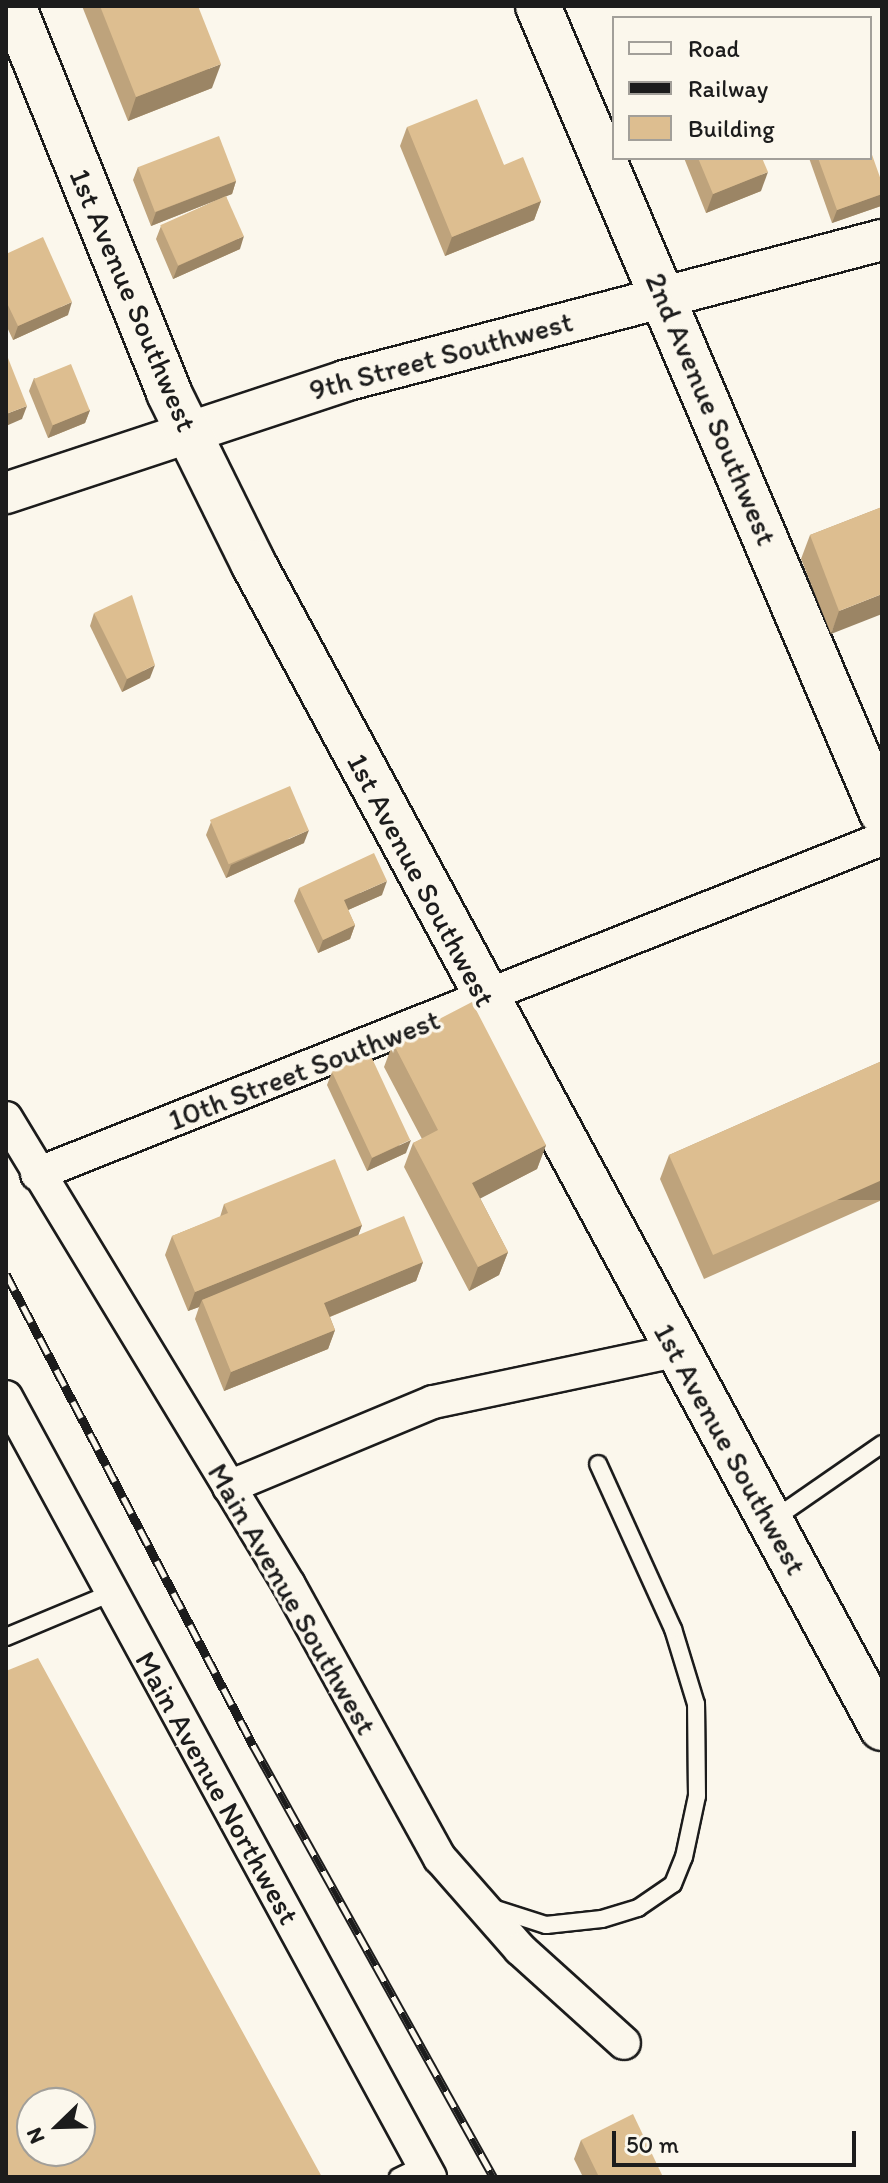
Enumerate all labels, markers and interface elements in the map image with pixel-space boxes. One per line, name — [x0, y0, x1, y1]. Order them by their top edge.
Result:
legend — [612, 16, 872, 160]
text: Road — [688, 34, 740, 63]
text: Railway — [688, 74, 768, 103]
text: Building — [688, 114, 775, 143]
street label: 1st Avenue Southwest — [62, 164, 204, 436]
street label: 2nd Avenue Southwest — [638, 268, 784, 550]
street label: 9th Street Southwest — [306, 304, 576, 408]
street label: 1st Avenue Southwest — [339, 748, 503, 1012]
street label: 10th Street Southwest — [164, 1002, 444, 1138]
street label: 1st Avenue Southwest — [646, 1318, 814, 1580]
street label: Main Avenue Southwest — [200, 1458, 384, 1740]
street label: Main Avenue Northwest — [127, 1646, 307, 1930]
north arrow — [16, 2087, 96, 2167]
scale bar — [616, 2115, 860, 2165]
text: N — [20, 2124, 51, 2148]
text: 50 m — [626, 2130, 679, 2159]

